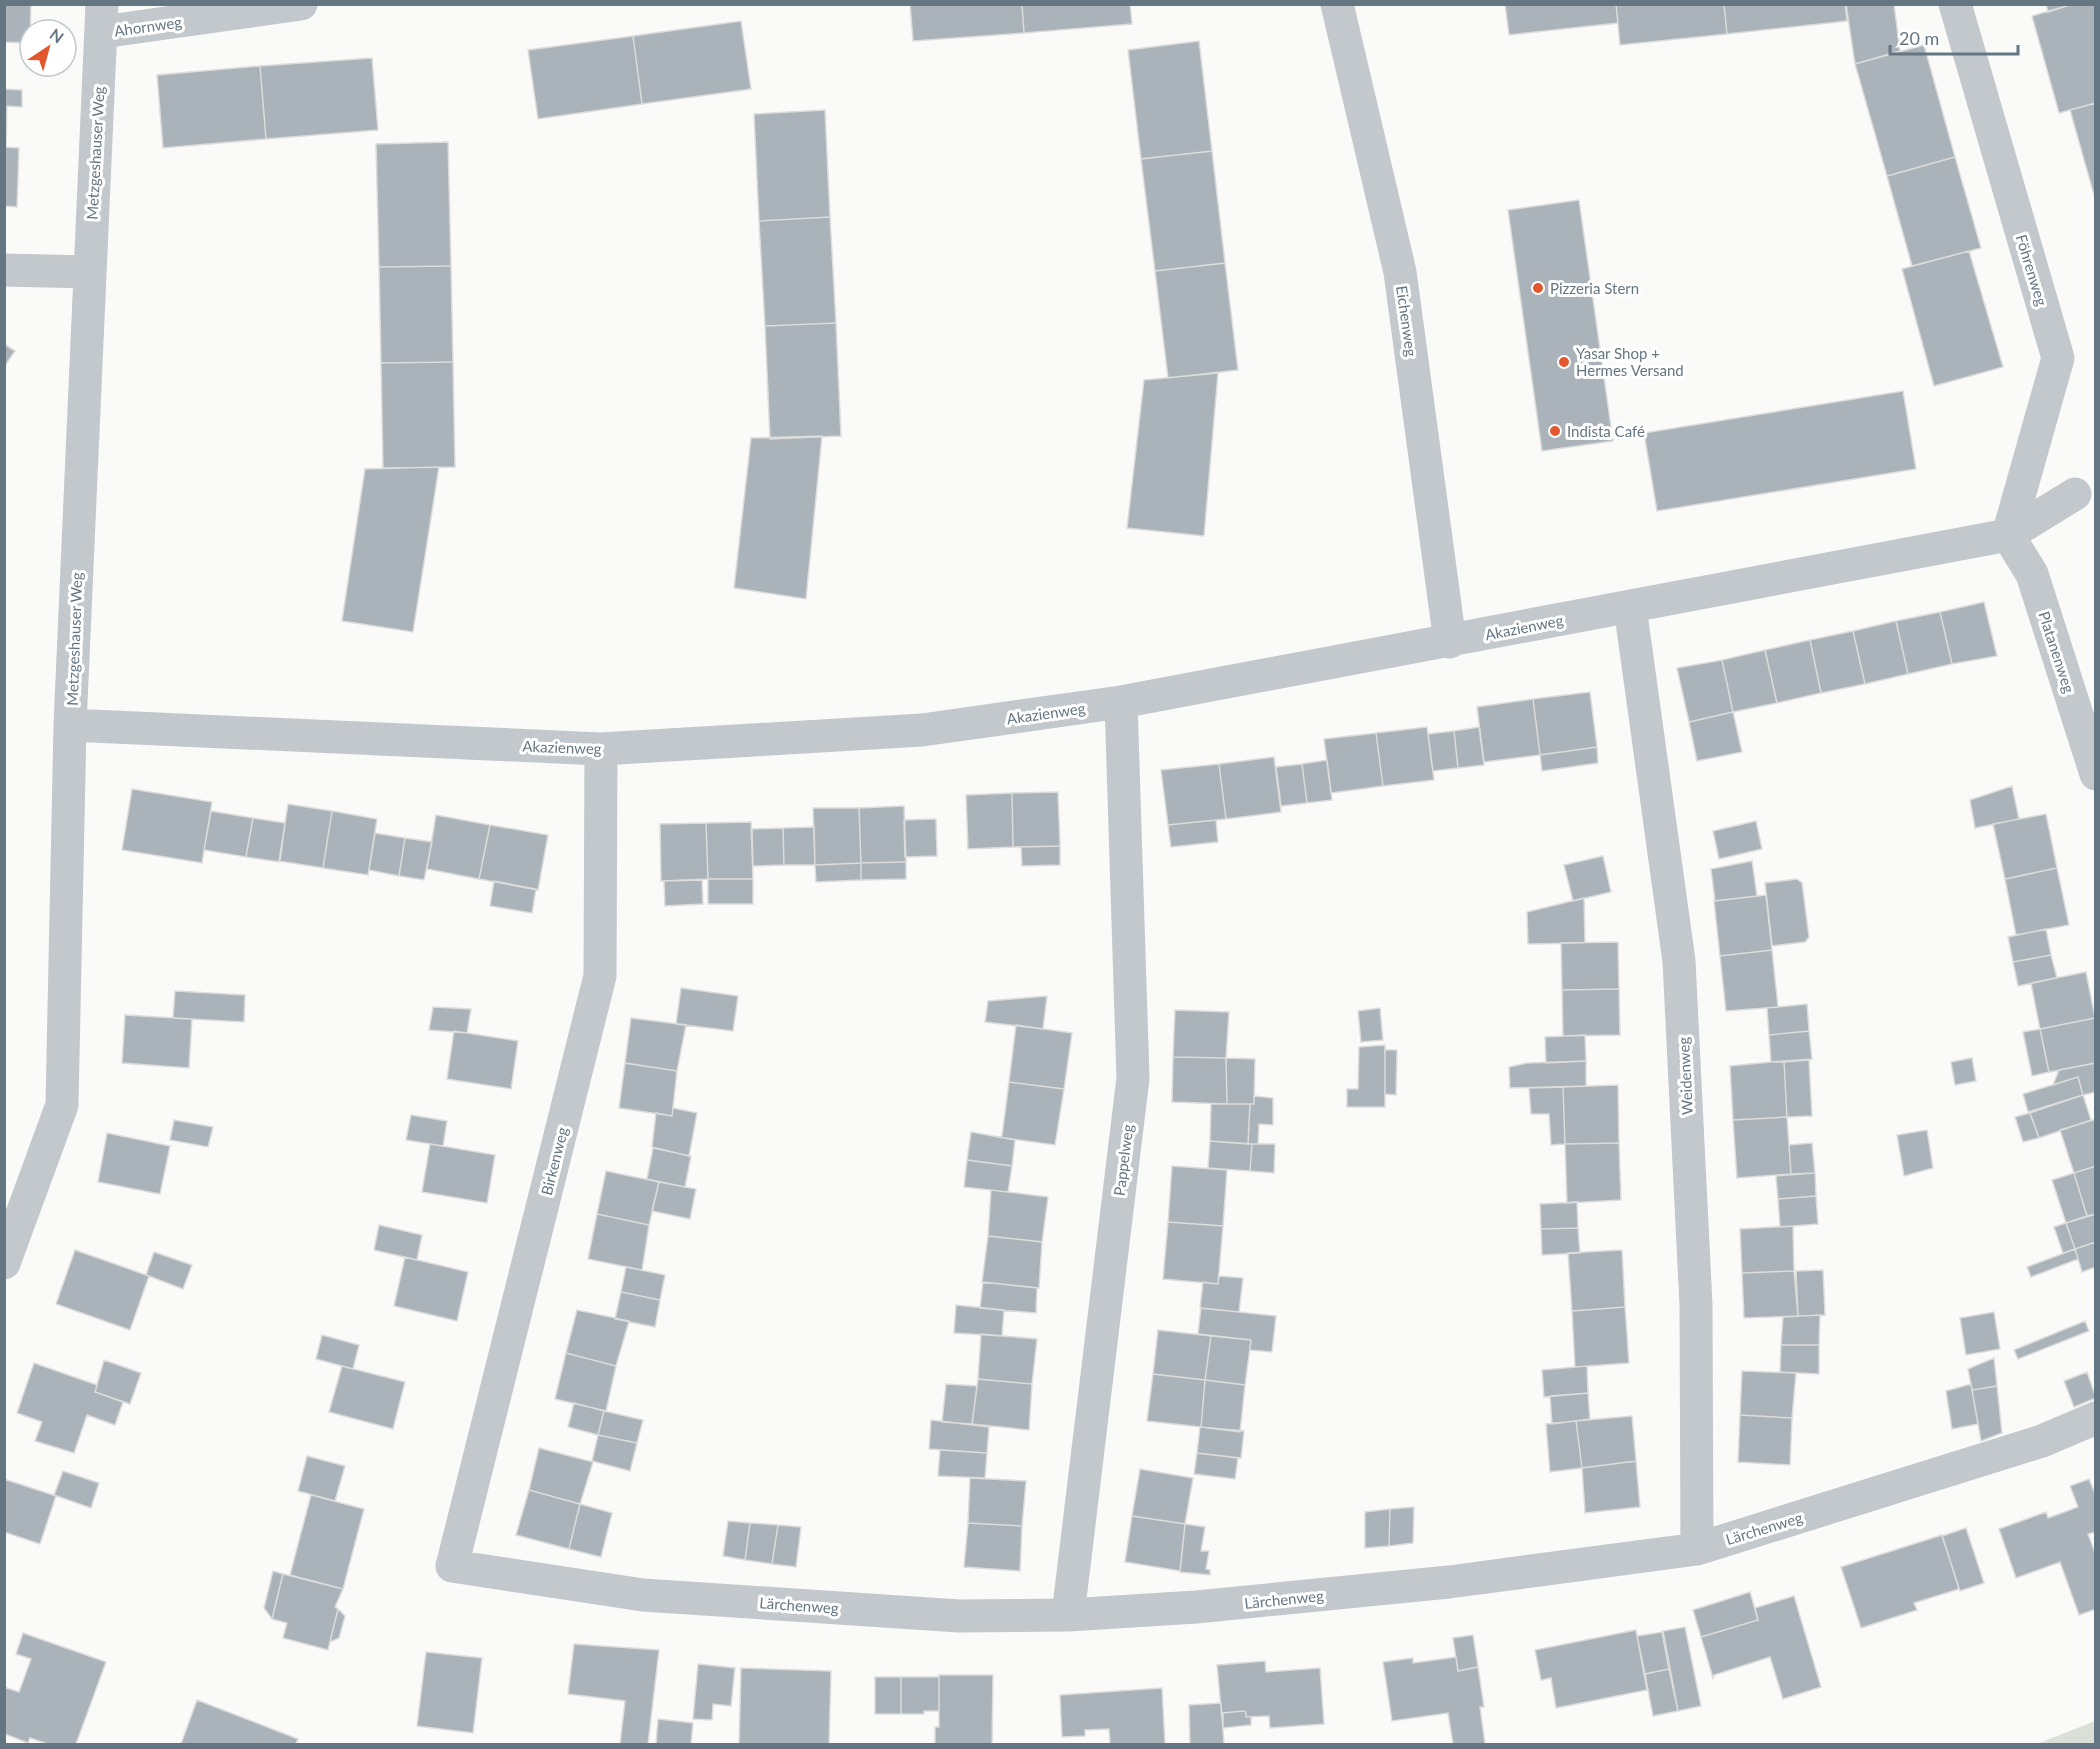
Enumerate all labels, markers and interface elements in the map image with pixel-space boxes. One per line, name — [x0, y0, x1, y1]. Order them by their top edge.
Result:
street label: Ahornweg — [113, 12, 183, 40]
north arrow — [18, 18, 78, 78]
scale bar — [1890, 18, 2018, 56]
text: N — [47, 24, 68, 47]
text: 20 m — [1899, 27, 1939, 49]
street label: Metzgeshauser Weg — [83, 86, 107, 220]
street label: Föhrenweg — [2013, 232, 2051, 308]
place label: Pizzeria Stern — [1550, 279, 1639, 297]
marker: Pizzeria Stern — [1531, 281, 1545, 295]
street label: Eichenweg — [1393, 284, 1421, 358]
place label: Yasar Shop + Hermes Versand — [1576, 344, 1684, 379]
marker: Yasar Shop + Hermes Versand — [1557, 355, 1571, 369]
place label: Indista Café — [1567, 422, 1645, 440]
marker: Indista Café — [1548, 424, 1562, 438]
street label: Metzgeshauser Weg — [63, 572, 85, 706]
street label: Platanenweg — [2035, 609, 2079, 695]
street label: Akazienweg — [1483, 611, 1565, 643]
street label: Akazienweg — [1006, 699, 1087, 727]
street label: Akazienweg — [522, 737, 602, 757]
street label: Weidenweg — [1674, 1036, 1696, 1116]
street label: Pappelweg — [1110, 1123, 1136, 1197]
street label: Birkenweg — [537, 1125, 571, 1197]
street label: Lärchenweg — [1723, 1508, 1805, 1548]
street label: Lärchenweg — [1244, 1586, 1325, 1612]
street label: Lärchenweg — [759, 1593, 839, 1617]

